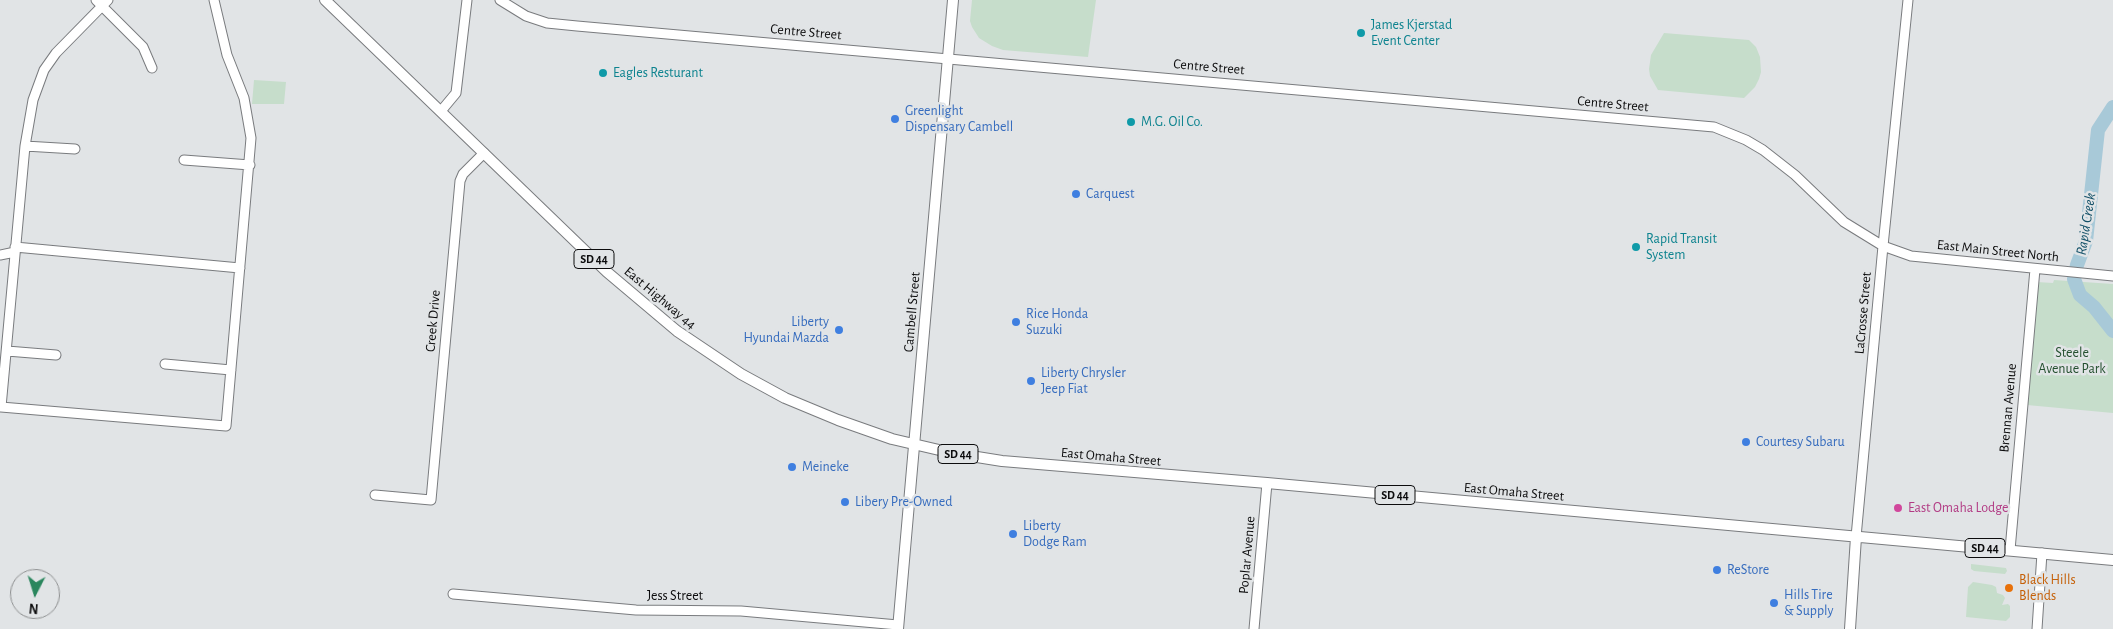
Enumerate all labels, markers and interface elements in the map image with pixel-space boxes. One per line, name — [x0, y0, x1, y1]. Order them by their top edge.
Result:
place label: James Kjerstad Event Center — [1371, 17, 1452, 49]
street label: Centre Street — [770, 21, 842, 43]
marker: James Kjerstad Event Center — [1355, 27, 1367, 39]
street label: Centre Street — [1173, 56, 1245, 78]
place label: Eagles Resturant — [613, 65, 703, 81]
marker: Eagles Resturant — [597, 67, 609, 79]
street label: Centre Street — [1577, 93, 1649, 115]
place label: Greenlight Dispensary Cambell — [905, 103, 1013, 136]
marker: Greenlight Dispensary Cambell — [889, 113, 901, 125]
place label: M.G. Oil Co. — [1141, 114, 1203, 130]
marker: M.G. Oil Co. — [1125, 116, 1137, 128]
place label: Carquest — [1086, 186, 1134, 202]
marker: Carquest — [1070, 188, 1082, 200]
water label: Rapid Creek — [2072, 192, 2100, 256]
place label: Rapid Transit System — [1646, 231, 1717, 264]
street label: East Main Street North — [1936, 236, 2060, 266]
marker: Rapid Transit System — [1630, 241, 1642, 253]
road number: SD 44 — [574, 250, 614, 268]
street label: East Highway 44 — [621, 263, 699, 333]
street label: Cambell Street — [900, 271, 924, 353]
street label: LaCrosse Street — [1851, 271, 1875, 355]
street label: Creek Drive — [422, 289, 444, 353]
place label: Rice Honda Suzuki — [1026, 306, 1088, 338]
place label: Liberty Hyundai Mazda — [744, 314, 829, 347]
marker: Rice Honda Suzuki — [1010, 316, 1022, 328]
marker: Liberty Hyundai Mazda — [833, 324, 845, 336]
park label: Steele Avenue Park — [2038, 345, 2106, 378]
street label: Brennan Avenue — [1996, 363, 2020, 453]
place label: Liberty Chrysler Jeep Fiat — [1041, 365, 1126, 398]
marker: Liberty Chrysler Jeep Fiat — [1025, 375, 1037, 387]
place label: Courtesy Subaru — [1756, 434, 1845, 450]
marker: Courtesy Subaru — [1740, 436, 1752, 448]
road number: SD 44 — [938, 444, 978, 464]
street label: East Omaha Street — [1060, 444, 1162, 470]
place label: Meineke — [802, 459, 849, 475]
marker: Meineke — [786, 461, 798, 473]
street label: East Omaha Street — [1463, 479, 1565, 505]
road number: SD 44 — [1375, 486, 1415, 504]
place label: Libery Pre-Owned — [855, 494, 952, 510]
marker: Libery Pre-Owned — [839, 496, 851, 508]
place label: East Omaha Lodge — [1908, 500, 2009, 516]
marker: East Omaha Lodge — [1892, 502, 1904, 514]
street label: Poplar Avenue — [1235, 515, 1259, 595]
place label: Liberty Dodge Ram — [1023, 518, 1087, 550]
marker: Liberty Dodge Ram — [1007, 528, 1019, 540]
road number: SD 44 — [1965, 538, 2005, 558]
place label: ReStore — [1727, 562, 1769, 578]
marker: ReStore — [1711, 564, 1723, 576]
north arrow — [10, 569, 60, 619]
place label: Black Hills Blends — [2019, 572, 2076, 604]
marker: Black Hills Blends — [2003, 582, 2015, 594]
place label: Hills Tire & Supply — [1784, 587, 1833, 620]
street label: Jess Street — [647, 588, 703, 604]
marker: Hills Tire & Supply — [1768, 597, 1780, 609]
text: N — [28, 601, 39, 615]

